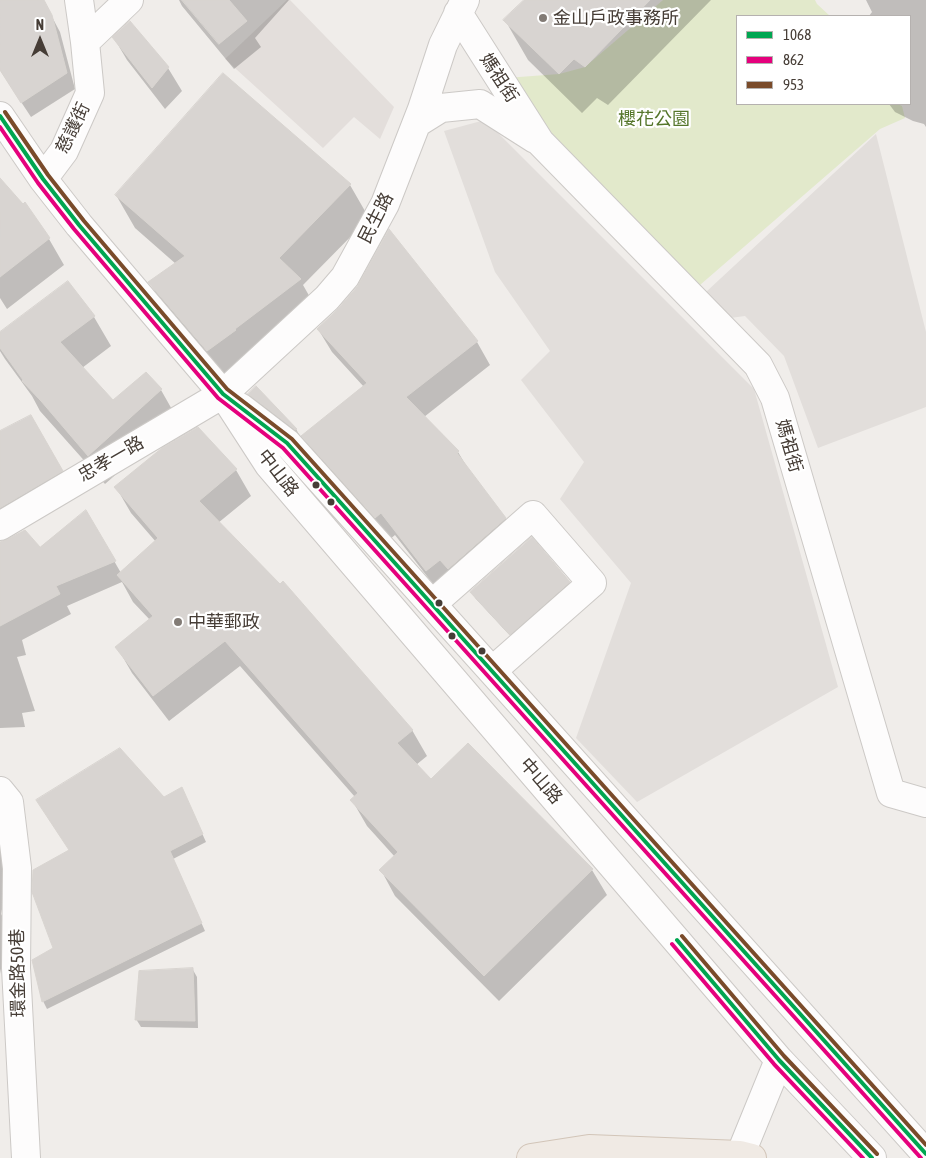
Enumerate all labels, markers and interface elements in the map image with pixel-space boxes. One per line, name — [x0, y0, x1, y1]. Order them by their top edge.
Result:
place label: 金山戶政事務所 — [553, 7, 679, 29]
marker: 金山戶政事務所 — [537, 12, 549, 24]
north arrow — [15, 15, 65, 65]
legend — [736, 15, 911, 105]
text: N — [36, 17, 44, 33]
text: 1068 — [783, 26, 811, 43]
street label: 媽祖街 — [475, 49, 523, 107]
text: 862 — [783, 51, 804, 68]
text: 953 — [783, 76, 804, 93]
street label: 慈護街 — [51, 99, 95, 157]
park label: 櫻花公園 — [618, 108, 690, 130]
street label: 民生路 — [354, 189, 398, 247]
street label: 媽祖街 — [771, 417, 807, 475]
street label: 忠孝一路 — [74, 432, 148, 486]
street label: 中山路 — [253, 445, 303, 501]
unlabelled marker — [311, 480, 321, 490]
unlabelled marker — [326, 497, 336, 507]
unlabelled marker — [434, 598, 444, 608]
place label: 中華郵政 — [188, 611, 260, 633]
marker: 中華郵政 — [172, 616, 184, 628]
unlabelled marker — [447, 631, 457, 641]
unlabelled marker — [477, 646, 487, 656]
street label: 中山路 — [515, 754, 567, 808]
street label: 環金路50巷 — [6, 928, 30, 1018]

